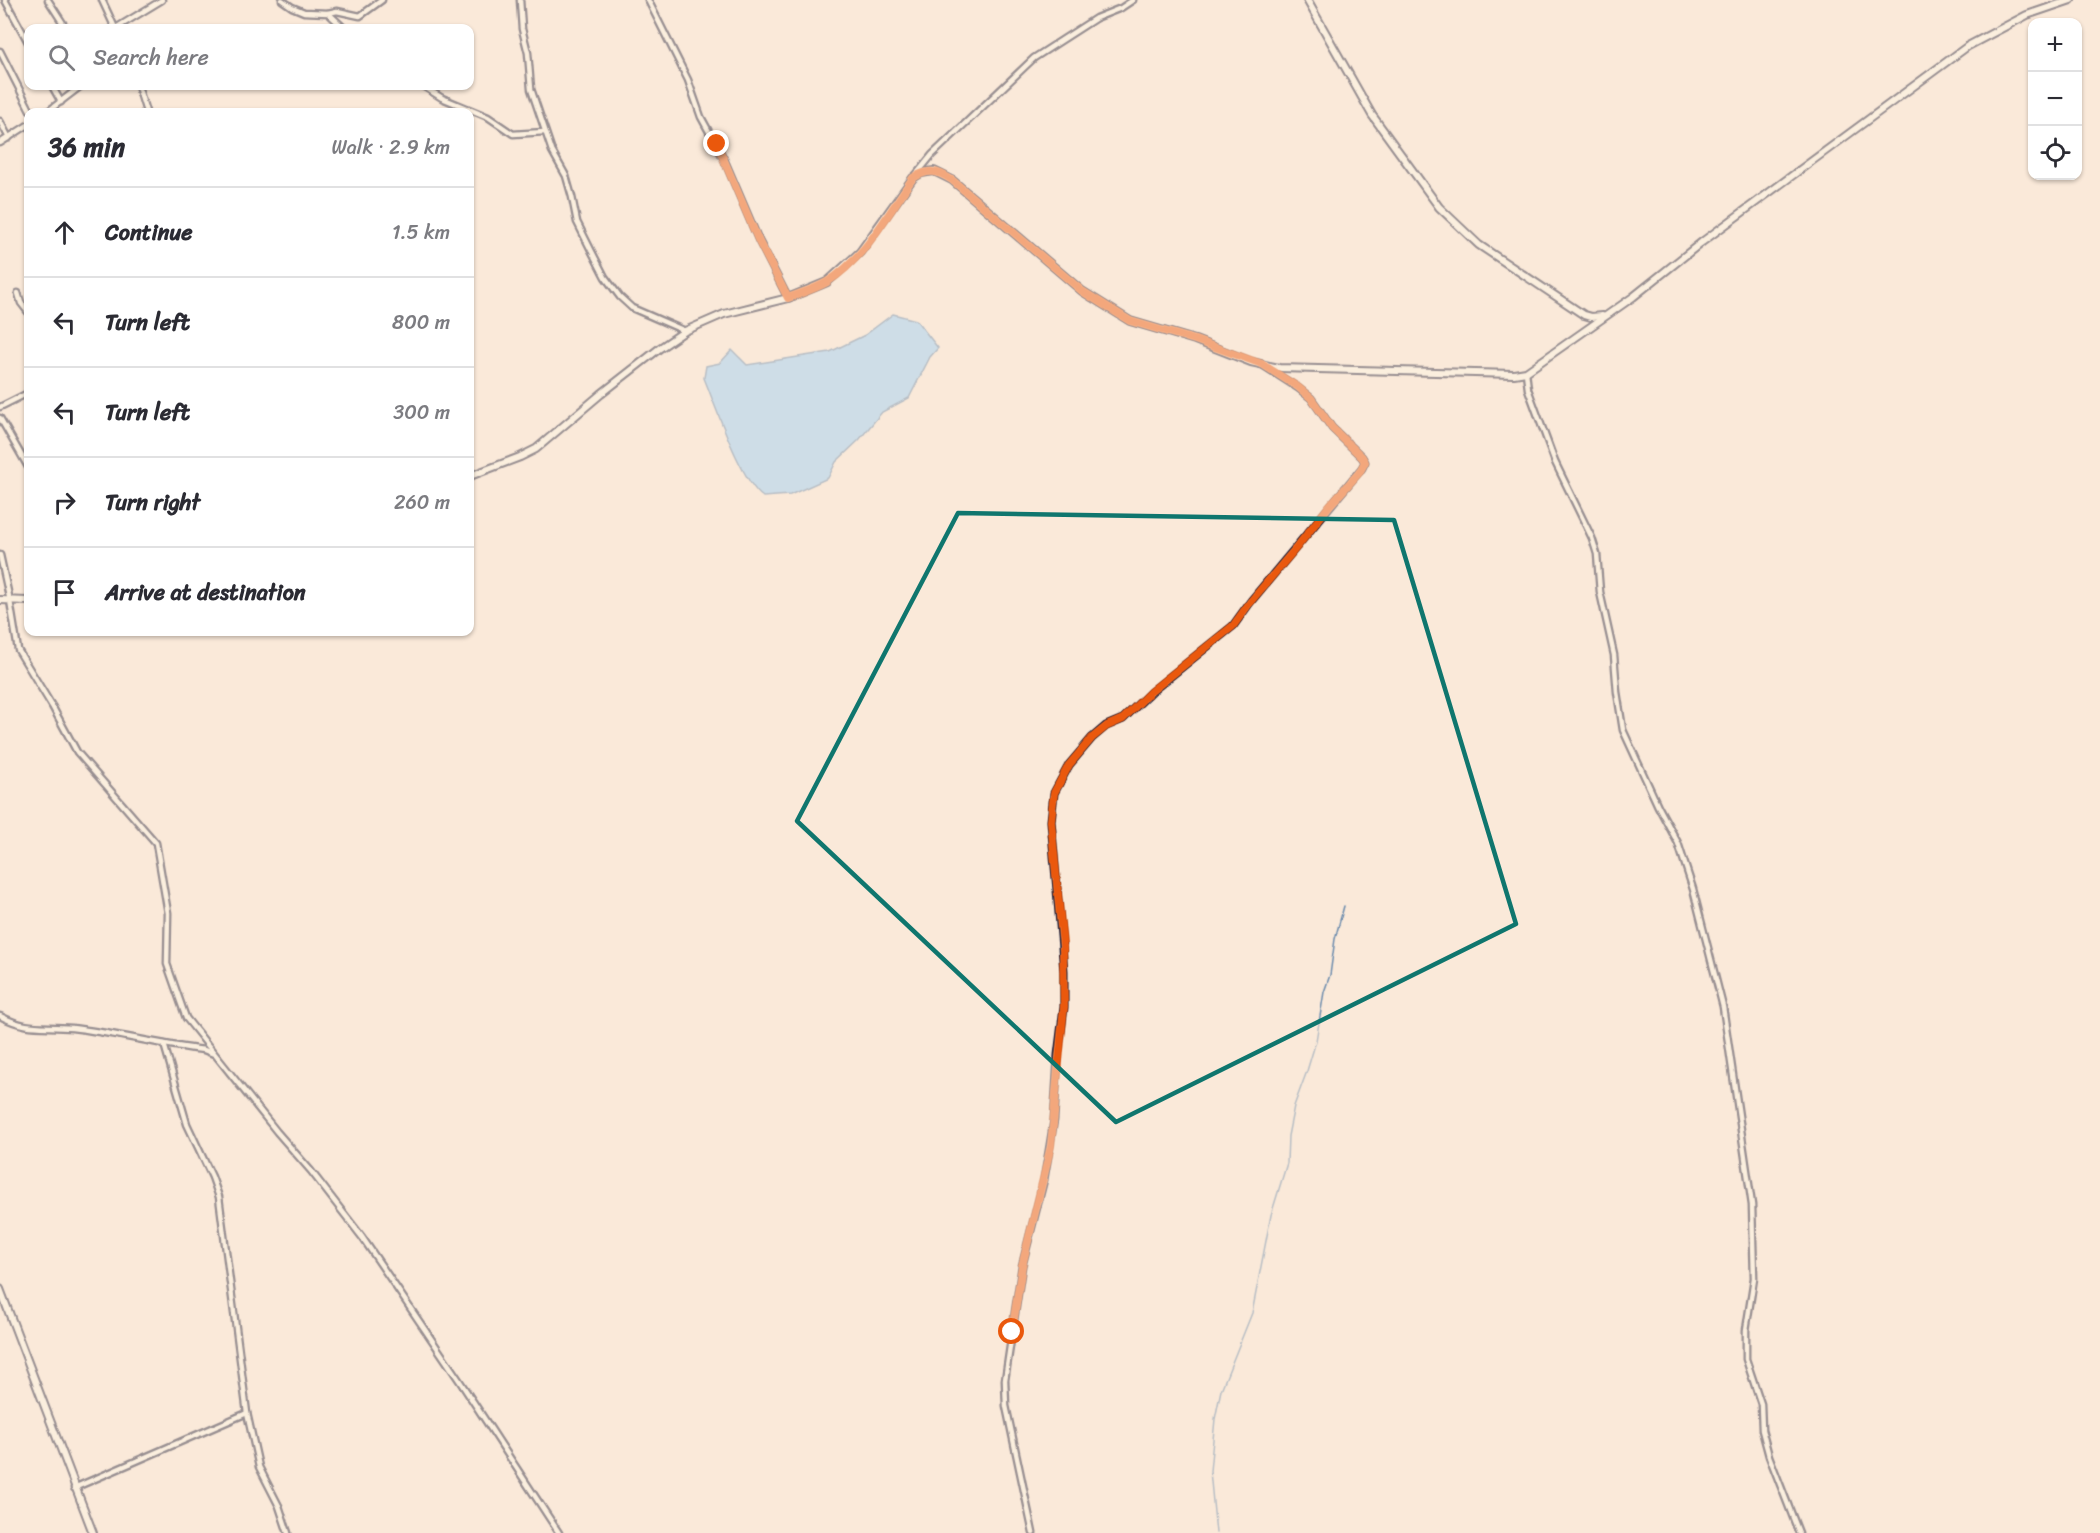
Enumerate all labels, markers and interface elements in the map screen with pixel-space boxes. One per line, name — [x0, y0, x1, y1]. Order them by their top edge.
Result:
map controls — [2028, 18, 2082, 180]
button: + — [2028, 18, 2082, 72]
search box — [24, 24, 474, 90]
text: Search here — [93, 38, 209, 77]
icon: search — [45, 41, 78, 74]
button: − — [2028, 72, 2082, 126]
text: 36 min — [48, 124, 125, 170]
button: locate — [2028, 126, 2082, 180]
text: Walk · 2.9 km — [331, 130, 450, 165]
route end — [703, 130, 729, 156]
text: Continue — [105, 213, 193, 252]
text: 1.5 km — [392, 215, 450, 250]
icon: ahead — [48, 216, 81, 249]
text: Turn left — [105, 303, 190, 342]
text: 800 m — [392, 305, 450, 340]
icon: left — [48, 306, 81, 339]
text: Turn left — [105, 393, 190, 432]
text: 300 m — [393, 395, 450, 430]
icon: left — [48, 396, 81, 429]
text: Turn right — [105, 483, 200, 522]
text: 260 m — [394, 485, 450, 520]
icon: right — [48, 486, 81, 519]
text: Arrive at destination — [105, 573, 306, 612]
icon: arrive — [48, 576, 81, 609]
route start — [998, 1318, 1024, 1344]

